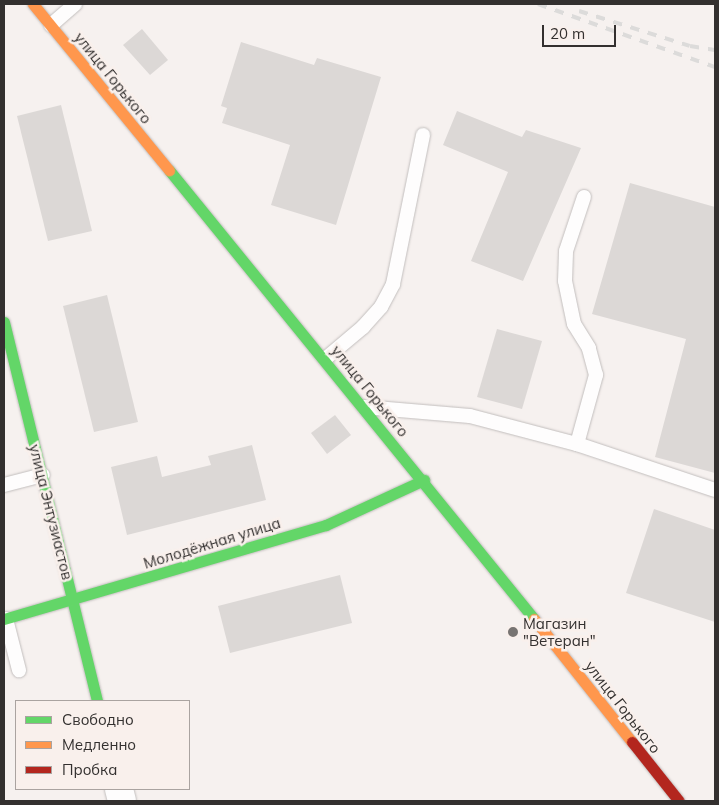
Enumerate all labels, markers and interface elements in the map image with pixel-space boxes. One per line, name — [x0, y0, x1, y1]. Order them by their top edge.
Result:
scale bar — [544, 15, 618, 47]
text: 20 m — [550, 24, 585, 43]
street label: улица Горького — [71, 29, 155, 127]
street label: улица Горького — [328, 342, 412, 440]
street label: улица Энтузиастов — [25, 442, 77, 582]
street label: Молодёжная улица — [141, 514, 283, 572]
place label: Магазин "Ветеран" — [523, 614, 596, 649]
marker: Магазин "Ветеран" — [507, 626, 519, 638]
street label: улица Горького — [581, 657, 665, 757]
legend — [15, 700, 190, 790]
text: Свободно — [62, 710, 134, 729]
text: Медленно — [62, 735, 136, 754]
text: Пробка — [62, 760, 117, 779]

